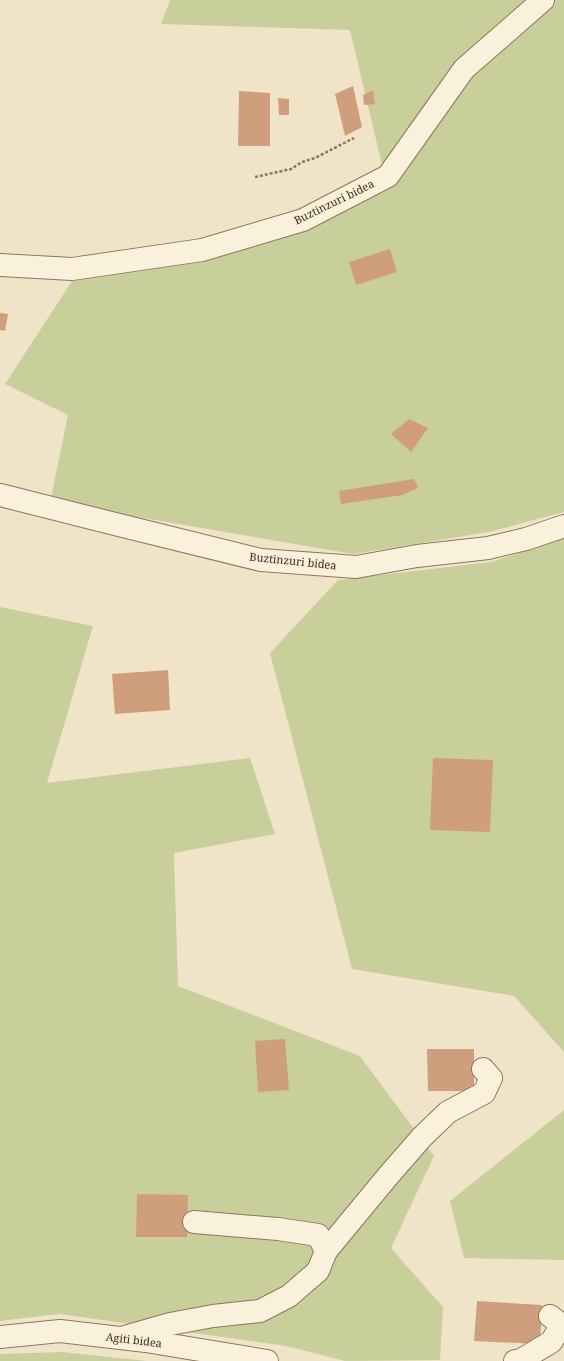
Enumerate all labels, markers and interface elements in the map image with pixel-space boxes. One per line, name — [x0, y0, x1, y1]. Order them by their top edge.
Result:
street label: Buztinzuri bidea — [291, 176, 376, 227]
street label: Buztinzuri bidea — [249, 548, 337, 573]
street label: Agiti bidea — [105, 1329, 163, 1350]

